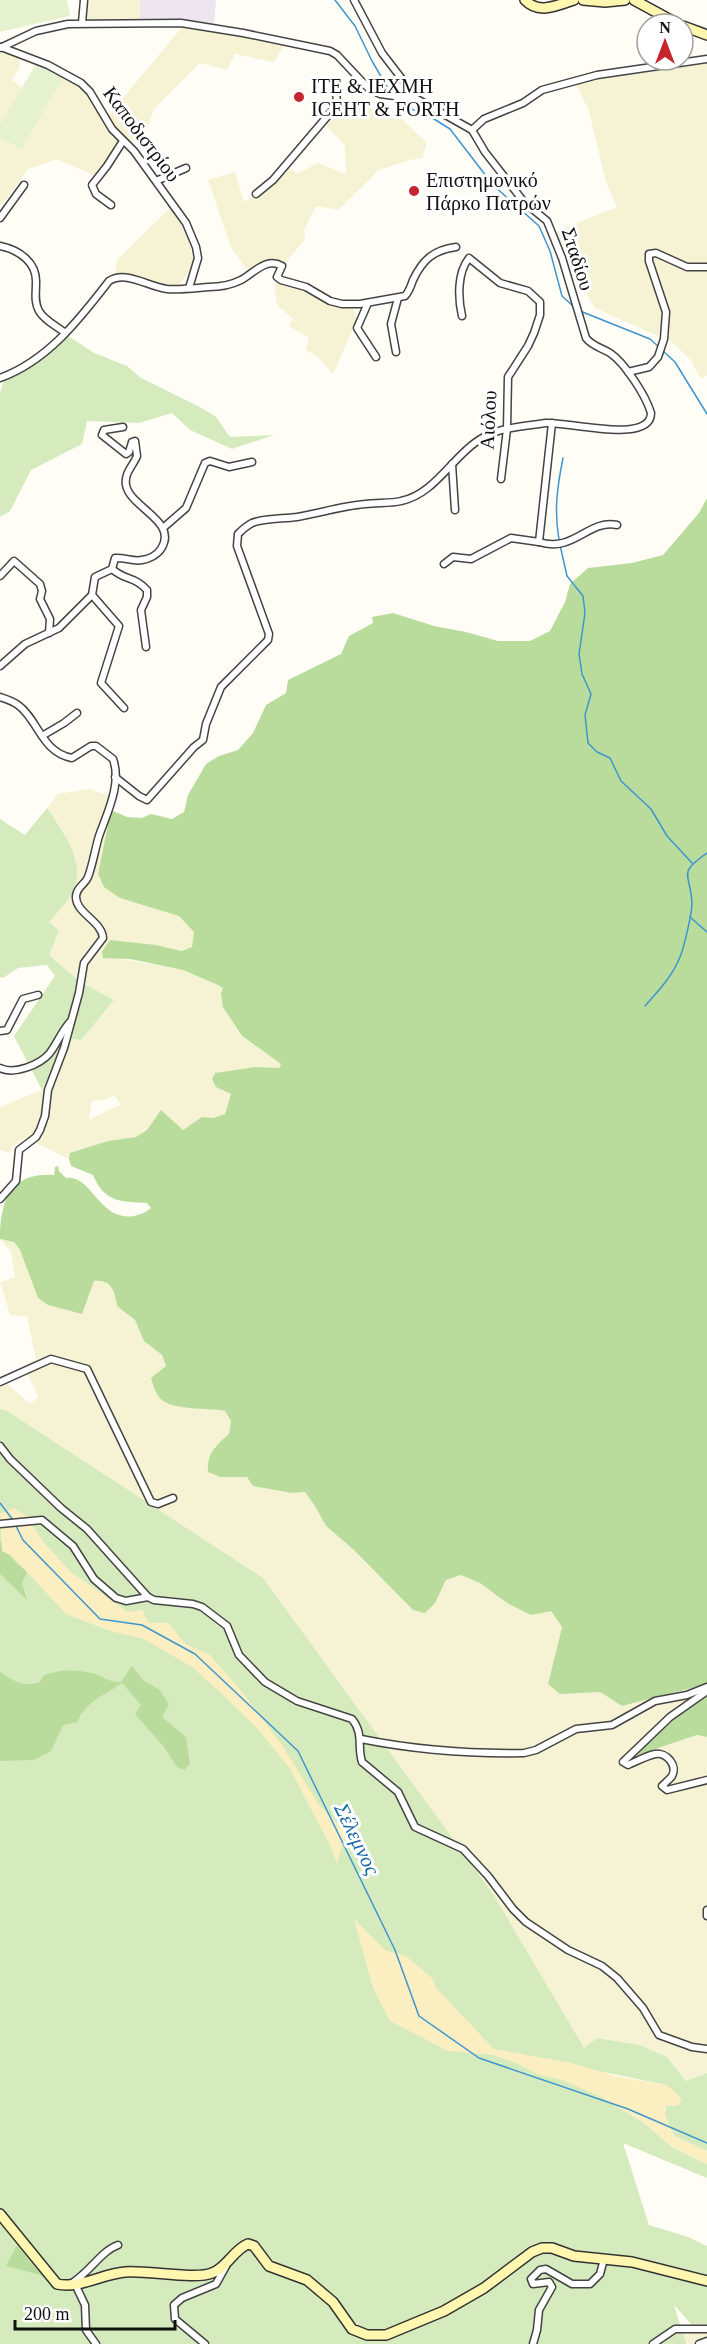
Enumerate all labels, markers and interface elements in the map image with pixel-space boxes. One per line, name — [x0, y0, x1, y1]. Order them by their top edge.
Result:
north arrow — [635, 12, 695, 72]
text: N — [659, 19, 671, 36]
place label: ΙΤΕ & ΙΕΧΜΗ ICEHT & FORTH — [311, 75, 459, 120]
street label: Καποδιστρίου — [98, 82, 185, 186]
marker: ΙΤΕ & ΙΕΧΜΗ ICEHT & FORTH — [292, 90, 306, 104]
place label: Επιστημονικό Πάρκο Πατρών — [426, 169, 551, 215]
marker: Επιστημονικό Πάρκο Πατρών — [407, 184, 421, 198]
street label: Σταδίου — [558, 225, 598, 293]
street label: Αιόλου — [475, 390, 501, 450]
water label: Σέλεμνος — [329, 1798, 385, 1879]
scale bar — [15, 2293, 176, 2331]
text: 200 m — [24, 2304, 70, 2324]

